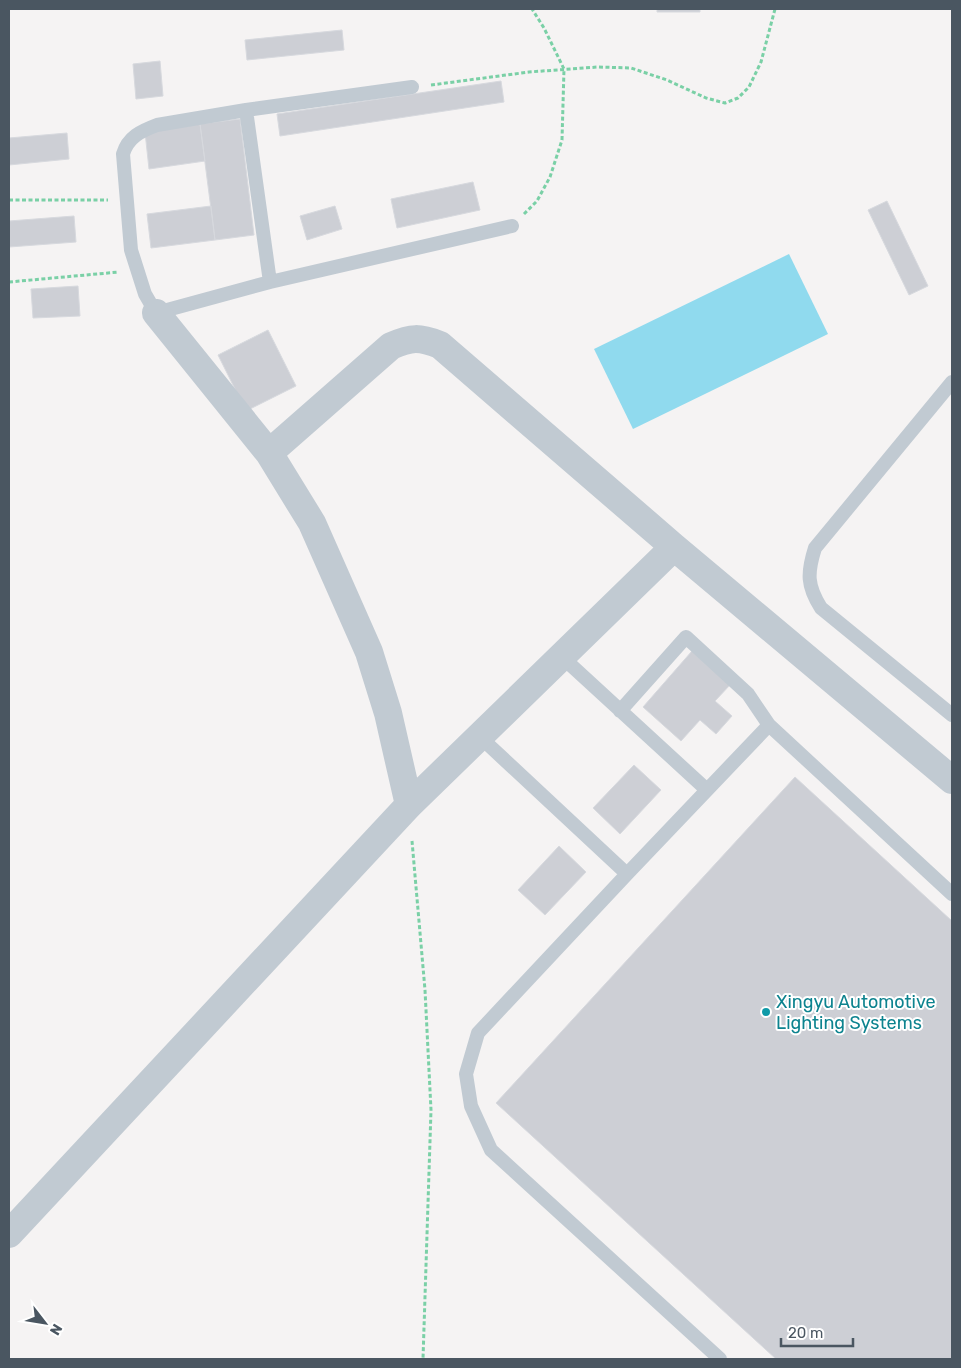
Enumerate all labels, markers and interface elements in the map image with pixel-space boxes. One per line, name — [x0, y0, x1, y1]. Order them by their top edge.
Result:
place label: Xingyu Automotive Lighting Systems — [776, 991, 936, 1034]
marker: Xingyu Automotive Lighting Systems — [760, 1006, 772, 1018]
north arrow — [20, 1298, 70, 1348]
scale bar — [781, 1316, 854, 1348]
text: N — [46, 1321, 66, 1338]
text: 20 m — [788, 1324, 823, 1342]

